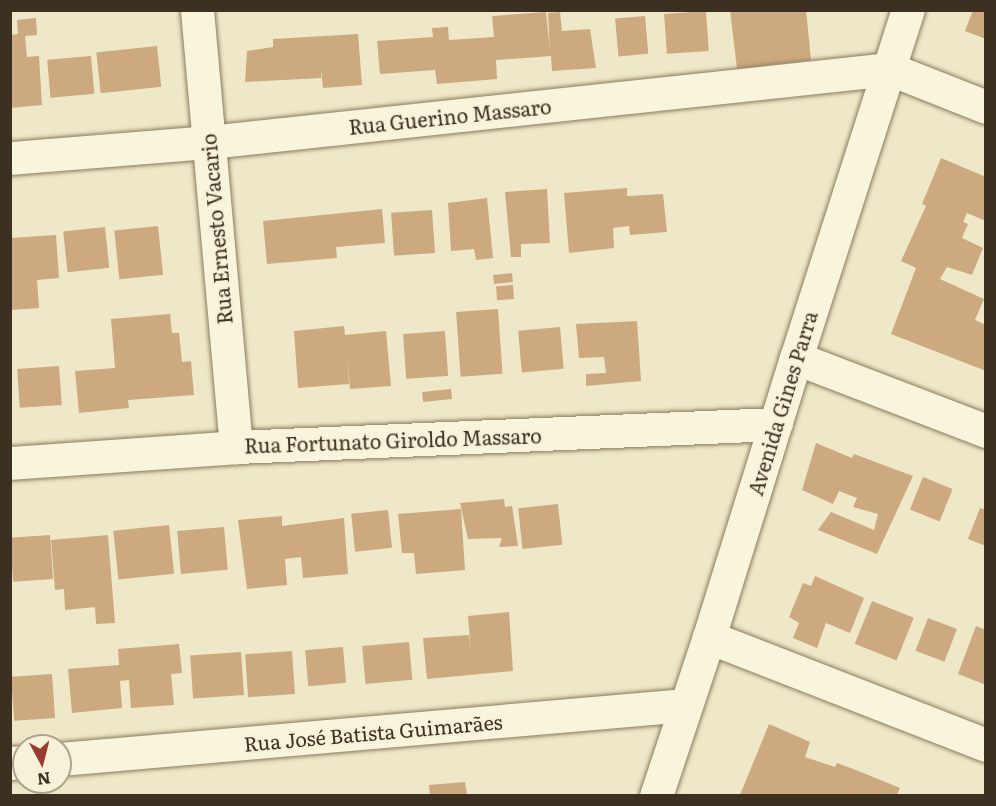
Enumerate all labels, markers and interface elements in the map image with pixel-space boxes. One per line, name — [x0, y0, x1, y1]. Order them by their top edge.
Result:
street label: Rua Guerino Massaro — [347, 93, 553, 139]
street label: Rua Ernesto Vacario — [196, 133, 236, 325]
street label: Avenida Gines Parra — [743, 308, 821, 498]
street label: Rua Fortunato Giroldo Massaro — [244, 423, 542, 457]
street label: Rua José Batista Guimarães — [243, 709, 503, 755]
north arrow — [12, 734, 72, 794]
text: N — [36, 767, 52, 793]

